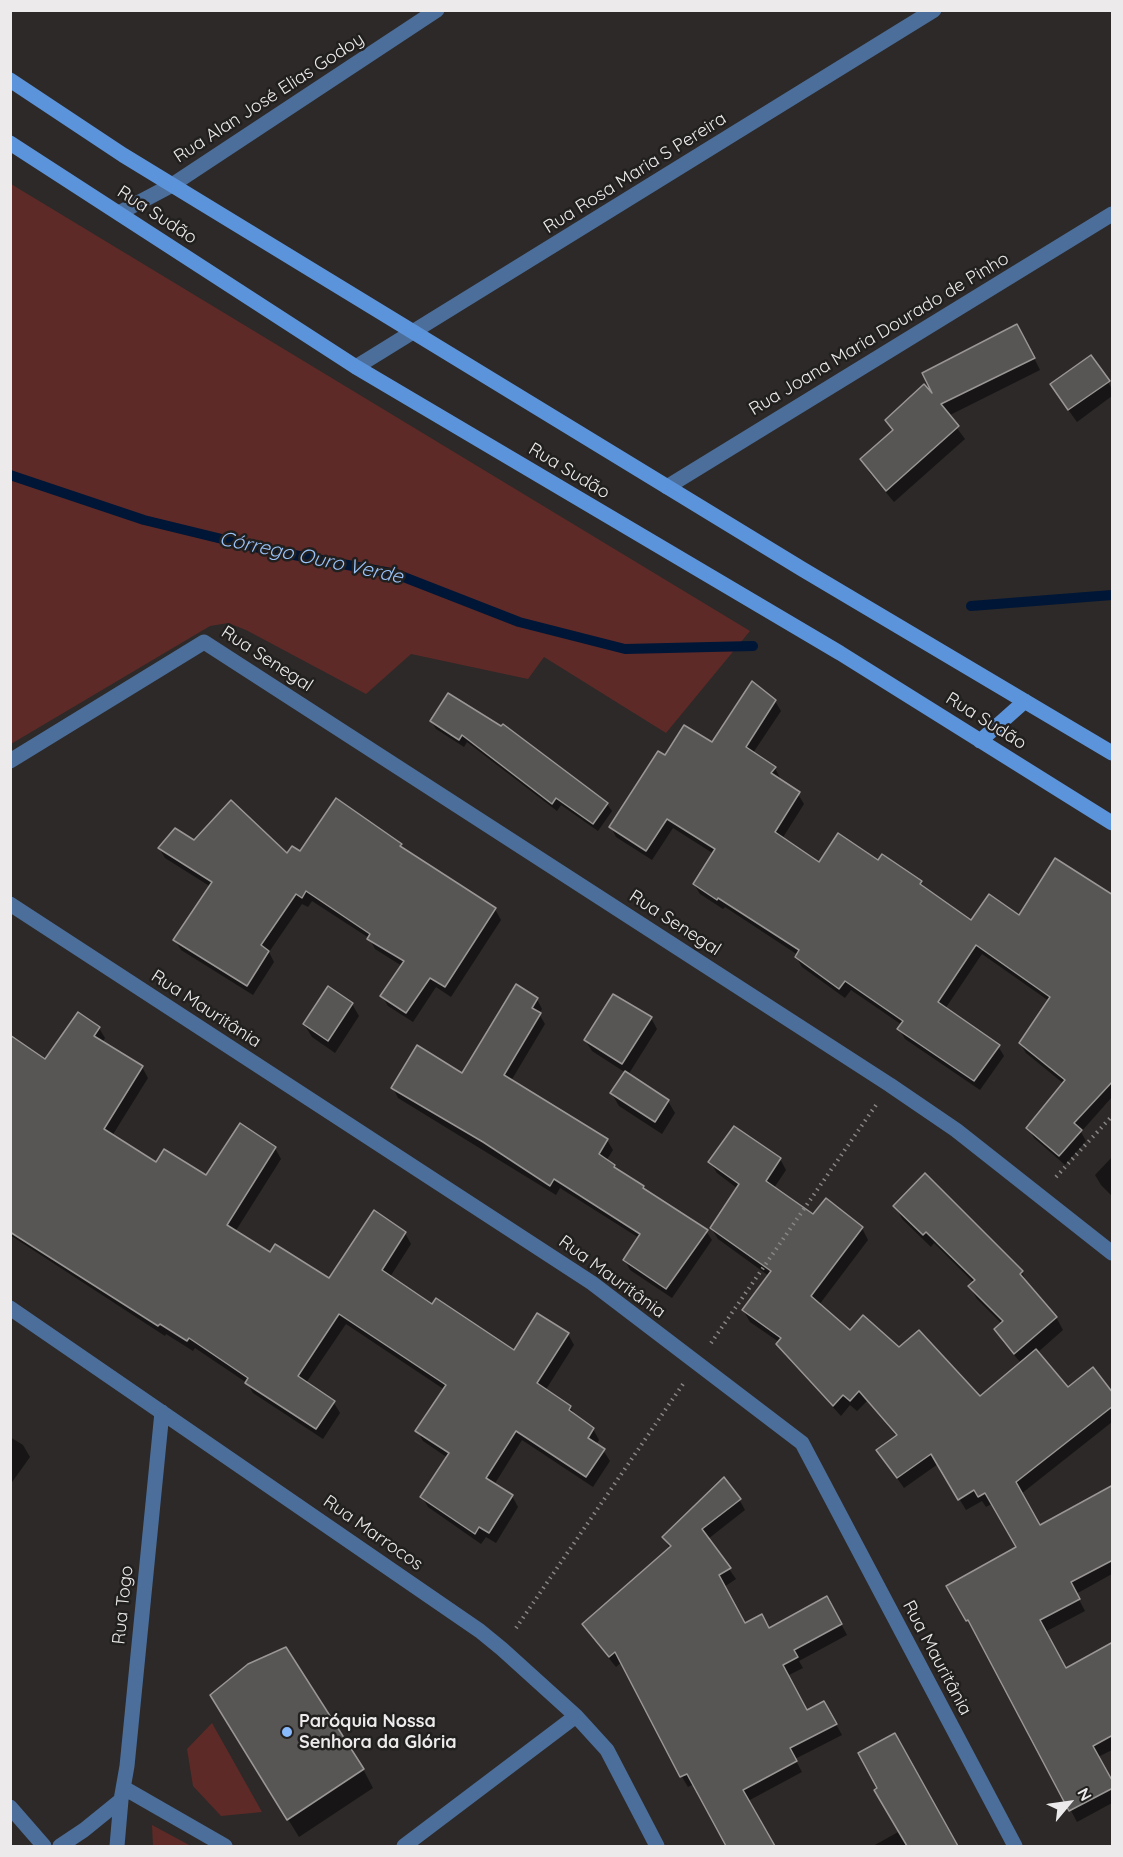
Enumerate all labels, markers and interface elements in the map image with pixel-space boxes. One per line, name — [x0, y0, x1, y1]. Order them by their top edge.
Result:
street label: Rua Alan José Elias Godoy — [170, 28, 368, 168]
street label: Rua Rosa Maria S Pereira — [540, 108, 730, 238]
street label: Rua Sudão — [113, 181, 201, 249]
street label: Rua Joana Maria Dourado de Pinho — [745, 248, 1013, 420]
street label: Rua Sudão — [524, 438, 614, 504]
water label: Córrego Ouro Verde — [217, 527, 405, 589]
street label: Rua Senegal — [217, 621, 317, 697]
street label: Rua Sudão — [942, 688, 1030, 754]
street label: Rua Senegal — [625, 885, 725, 961]
street label: Rua Mauritânia — [147, 965, 265, 1053]
street label: Rua Mauritânia — [554, 1231, 670, 1323]
street label: Rua Marrocos — [319, 1491, 427, 1575]
street label: Rua Togo — [108, 1564, 138, 1646]
street label: Rua Mauritânia — [898, 1597, 976, 1719]
place label: Paróquia Nossa Senhora da Glória — [299, 1711, 456, 1754]
marker: Paróquia Nossa Senhora da Glória — [280, 1725, 294, 1739]
north arrow — [1039, 1773, 1099, 1833]
text: N — [1073, 1784, 1096, 1804]

